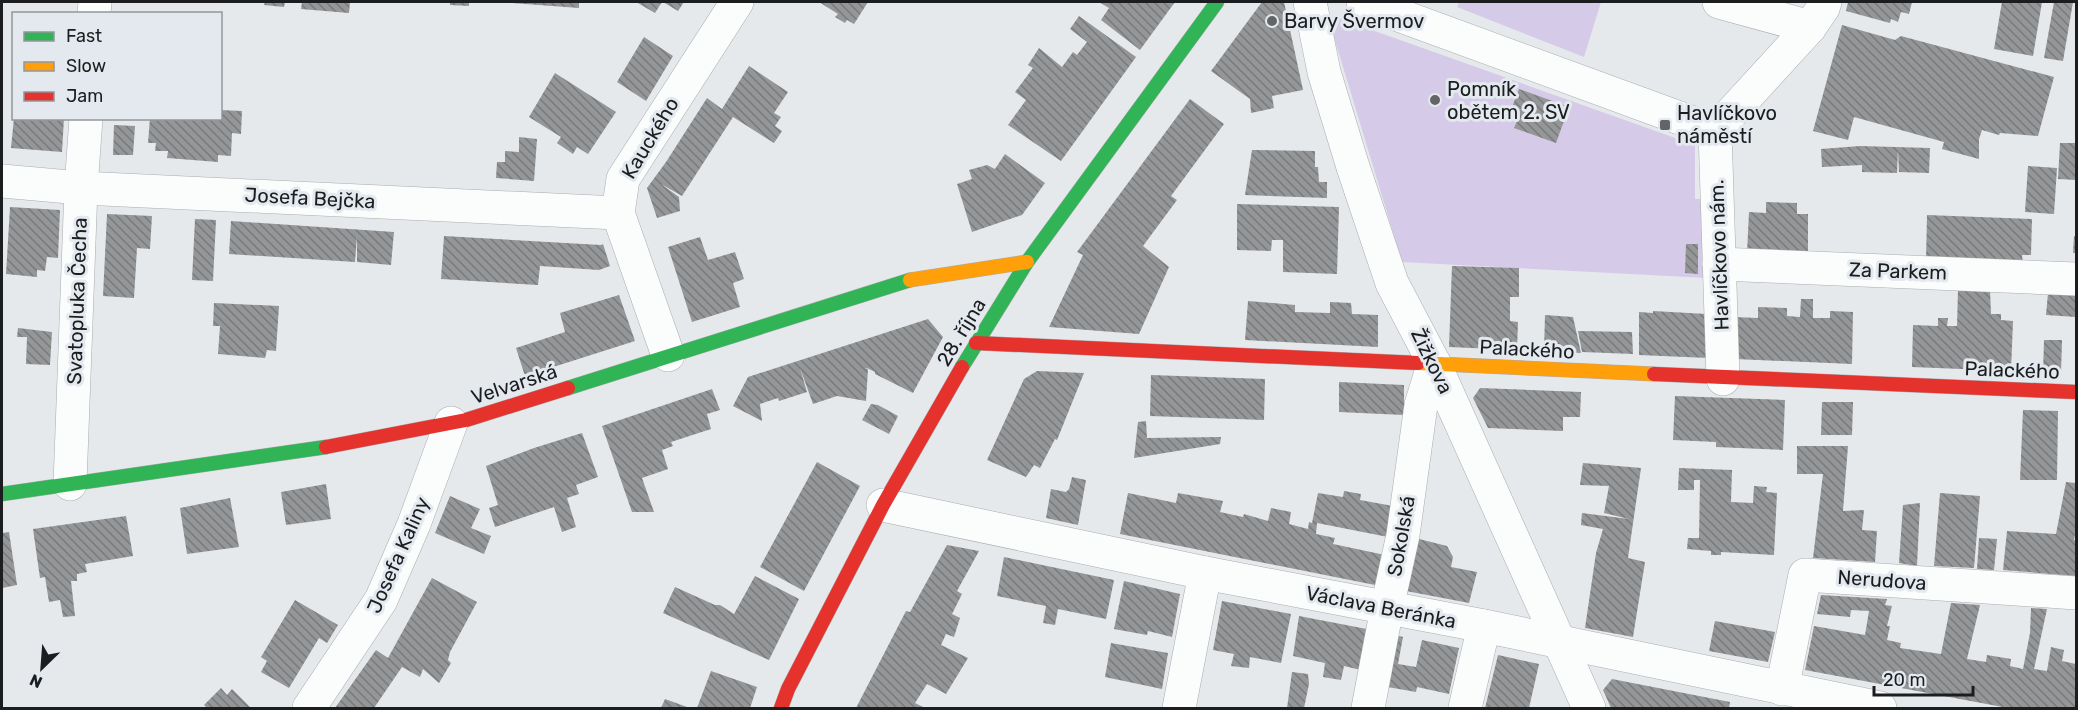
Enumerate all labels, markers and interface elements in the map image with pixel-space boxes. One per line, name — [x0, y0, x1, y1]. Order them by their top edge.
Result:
place label: Barvy Švermov — [1284, 9, 1424, 33]
legend — [12, 12, 222, 120]
marker: Barvy Švermov — [1265, 14, 1279, 28]
text: Fast — [66, 25, 102, 47]
text: Slow — [66, 55, 106, 77]
place label: Pomník obětem 2. SV — [1447, 77, 1570, 124]
text: Jam — [66, 85, 103, 107]
street label: Kauckého — [616, 93, 684, 183]
marker: Pomník obětem 2. SV — [1428, 93, 1442, 107]
place label: Havlíčkovo náměstí — [1677, 101, 1777, 148]
marker: Havlíčkovo náměstí — [1658, 118, 1672, 132]
street label: Havlíčkovo nám. — [1704, 179, 1734, 331]
street label: Josefa Bejčka — [244, 183, 376, 213]
street label: Svatopluka Čecha — [62, 217, 92, 385]
street label: Za Parkem — [1849, 257, 1947, 285]
street label: 28. října — [931, 294, 991, 370]
street label: Žižkova — [1406, 324, 1458, 398]
street label: Palackého — [1479, 335, 1575, 363]
street label: Palackého — [1964, 356, 2060, 384]
street label: Velvarská — [468, 359, 560, 409]
street label: Josefa Kaliny — [362, 493, 434, 617]
street label: Sokolská — [1382, 494, 1420, 578]
street label: Nerudova — [1837, 565, 1927, 595]
street label: Václava Beránka — [1304, 581, 1458, 633]
north arrow — [12, 638, 72, 698]
scale bar — [1874, 659, 1973, 697]
text: 20 m — [1883, 669, 1925, 691]
text: N — [27, 670, 45, 692]

